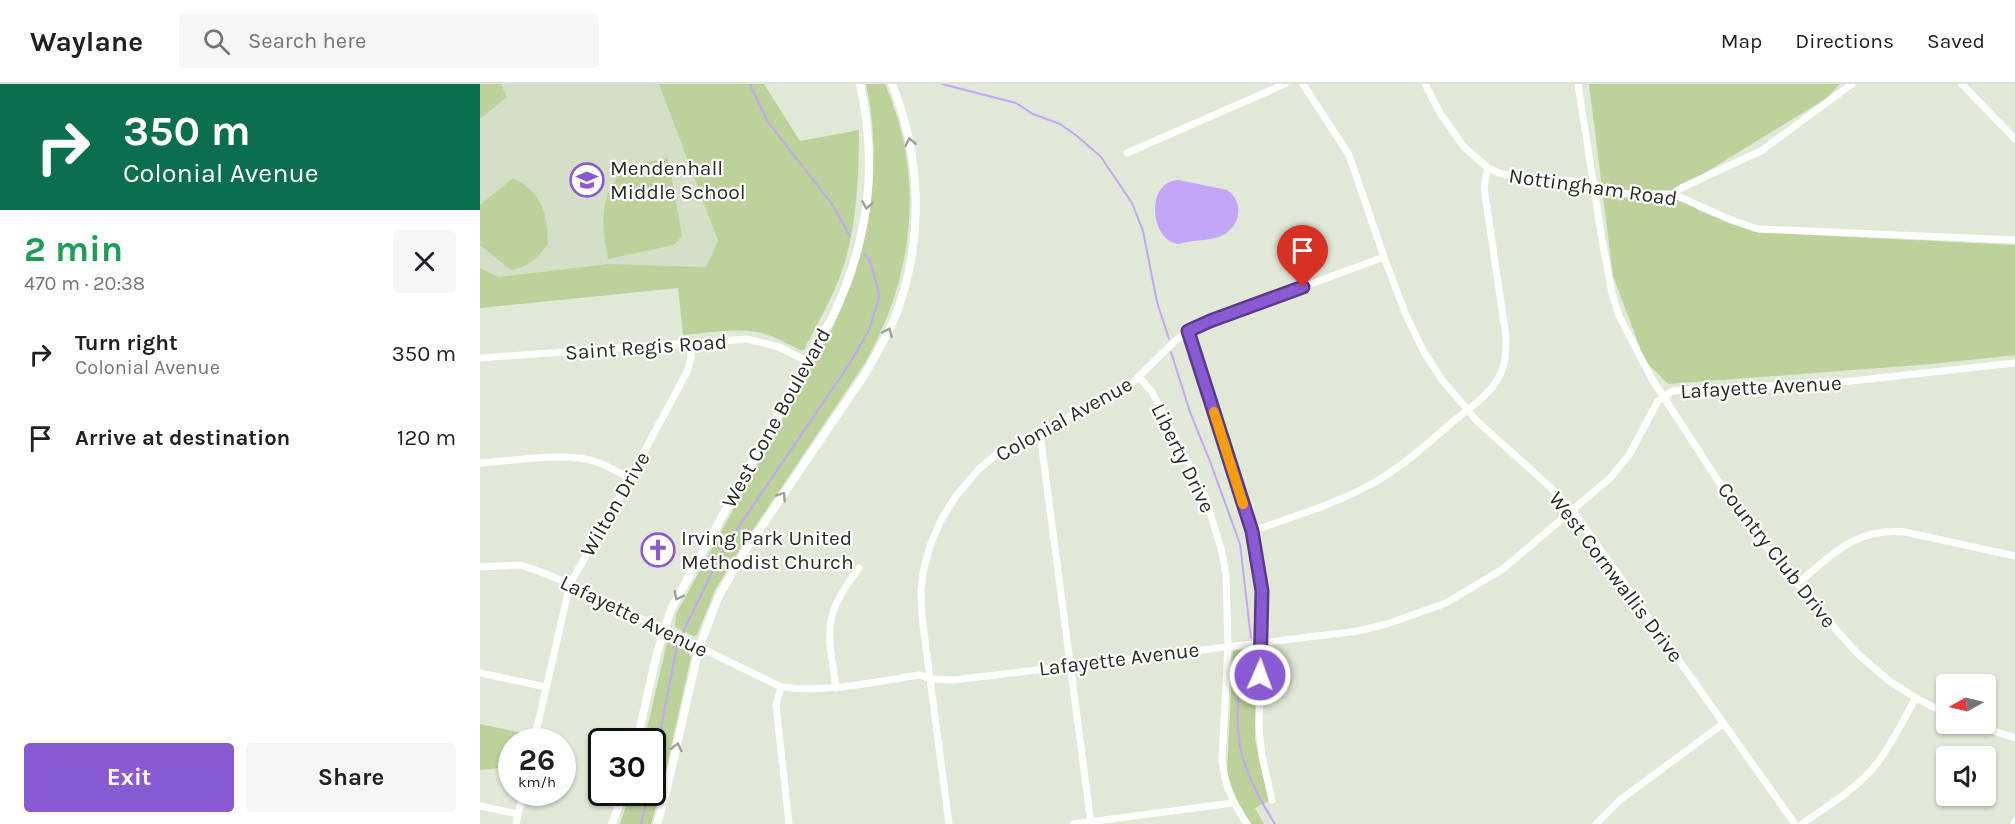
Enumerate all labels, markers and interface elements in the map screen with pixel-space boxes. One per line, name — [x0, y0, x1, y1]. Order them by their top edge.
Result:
search box — [179, 14, 599, 68]
text: Waylane — [30, 25, 143, 58]
icon: search — [200, 25, 233, 58]
text: Search here — [248, 28, 366, 54]
text: Map — [1721, 29, 1762, 53]
text: Directions — [1795, 29, 1894, 53]
text: Saved — [1927, 29, 1985, 53]
text: 350 m — [123, 106, 251, 156]
icon: right — [24, 108, 102, 186]
one-way arrow — [904, 137, 917, 147]
place label: Mendenhall Middle School — [610, 156, 746, 204]
text: Colonial Avenue — [123, 157, 319, 189]
school or university icon: Mendenhall Middle School — [569, 162, 605, 198]
street label: Nottingham Road — [1507, 163, 1679, 211]
one-way arrow — [861, 200, 873, 209]
pin — [1277, 225, 1328, 287]
text: 2 min — [24, 228, 123, 270]
button: close — [393, 230, 456, 293]
icon: arrive — [1286, 234, 1319, 267]
text: 470 m · 20:38 — [24, 272, 145, 295]
street label: West Cone Boulevard — [717, 324, 835, 512]
one-way arrow — [881, 328, 893, 339]
street label: Saint Regis Road — [564, 329, 728, 365]
text: Turn right — [75, 330, 178, 356]
icon: right — [24, 338, 57, 371]
text: 350 m — [392, 341, 456, 367]
text: Colonial Avenue — [75, 356, 220, 379]
street label: Lafayette Avenue — [1680, 371, 1842, 403]
street label: Colonial Avenue — [992, 372, 1136, 466]
street label: Liberty Drive — [1146, 399, 1220, 517]
icon: arrive — [24, 422, 57, 455]
text: Arrive at destination — [75, 425, 290, 451]
text: 120 m — [397, 425, 456, 451]
street label: Wilton Drive — [575, 447, 655, 561]
street label: Country Club Drive — [1713, 478, 1841, 632]
street label: West Cornwallis Drive — [1544, 487, 1688, 667]
one-way arrow — [775, 492, 786, 503]
place label: Irving Park United Methodist Church — [681, 526, 854, 574]
church icon: Irving Park United Methodist Church — [640, 532, 676, 568]
street label: Lafayette Avenue — [556, 570, 712, 662]
one-way arrow — [673, 590, 685, 601]
street label: Lafayette Avenue — [1037, 637, 1201, 681]
position arrow — [1228, 643, 1292, 707]
north arrow — [1936, 674, 1996, 734]
map controls — [1936, 674, 1996, 806]
speed limit sign: 30 — [588, 728, 666, 806]
text: 26 — [519, 742, 555, 778]
one-way arrow — [670, 742, 683, 752]
button: Exit — [24, 743, 234, 812]
button: Share — [246, 743, 456, 812]
button: sound — [1936, 746, 1996, 806]
text: km/h — [518, 773, 556, 791]

